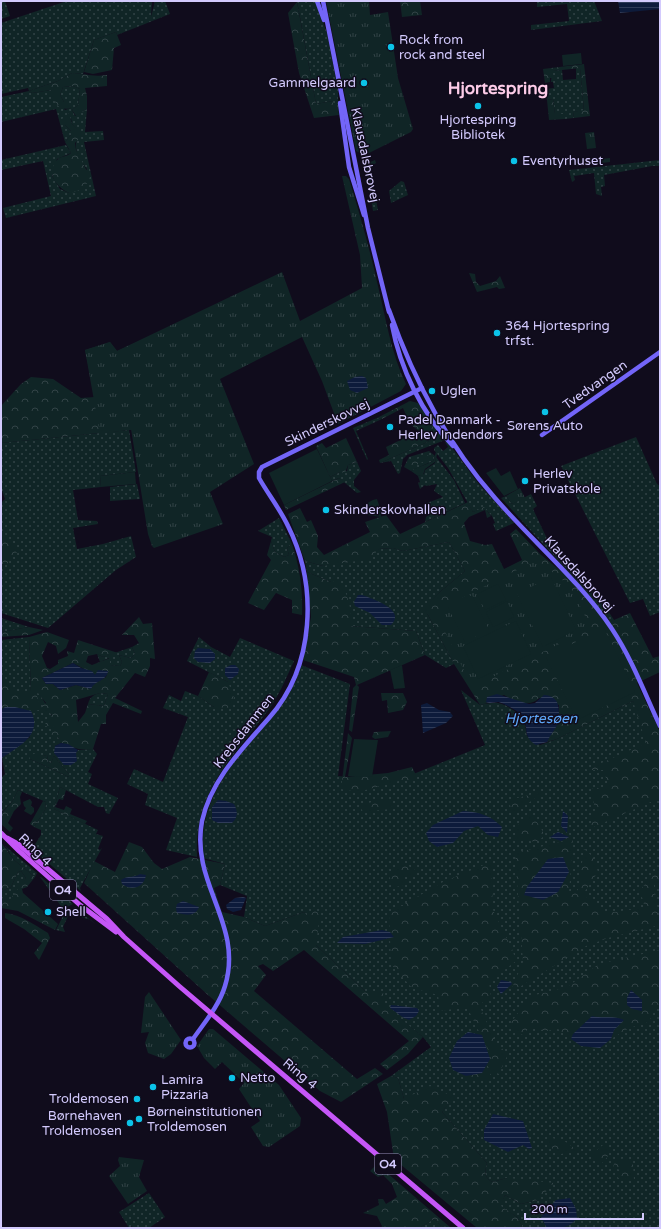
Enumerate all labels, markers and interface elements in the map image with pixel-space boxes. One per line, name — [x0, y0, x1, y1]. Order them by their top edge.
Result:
place label: Rock from rock and steel — [399, 32, 485, 63]
marker: Rock from rock and steel — [386, 42, 396, 52]
place label: Gammelgaard — [269, 75, 356, 91]
marker: Gammelgaard — [359, 78, 369, 88]
district label: Hjortespring — [448, 78, 548, 99]
marker: Hjortespring Bibliotek — [473, 101, 483, 111]
street label: Klausdalsbrovej — [347, 106, 383, 204]
place label: Hjortespring Bibliotek — [440, 112, 516, 143]
place label: Eventyrhuset — [522, 153, 603, 169]
marker: Eventyrhuset — [509, 156, 519, 166]
place label: 364 Hjortespring trfst. — [505, 318, 610, 349]
marker: 364 Hjortespring trfst. — [492, 328, 502, 338]
street label: Tvedvangen — [560, 357, 630, 413]
place label: Uglen — [440, 383, 476, 399]
marker: Uglen — [427, 386, 437, 396]
street label: Skinderskovvej — [282, 396, 372, 450]
marker: Sørens Auto — [540, 407, 550, 417]
place label: Padel Danmark - Herlev Indendørs — [398, 412, 503, 443]
place label: Sørens Auto — [507, 418, 583, 434]
marker: Padel Danmark - Herlev Indendørs — [385, 422, 395, 432]
place label: Herlev Privatskole — [533, 466, 600, 497]
marker: Herlev Privatskole — [520, 476, 530, 486]
place label: Skinderskovhallen — [334, 502, 446, 518]
marker: Skinderskovhallen — [321, 505, 331, 515]
street label: Klausdalsbrovej — [541, 533, 617, 615]
street label: Krebsdammen — [210, 691, 278, 771]
water label: Hjortesøen — [505, 710, 578, 727]
street label: Ring 4 — [15, 830, 55, 870]
road number: O4 — [50, 880, 76, 900]
place label: Shell — [56, 904, 86, 920]
marker: Shell — [43, 907, 53, 917]
street label: Ring 4 — [279, 1055, 321, 1093]
place label: Netto — [240, 1070, 275, 1086]
place label: Lamira Pizzaria — [161, 1072, 209, 1103]
marker: Netto — [227, 1073, 237, 1083]
marker: Lamira Pizzaria — [148, 1082, 158, 1092]
place label: Troldemosen — [49, 1091, 129, 1107]
marker: Troldemosen — [132, 1094, 142, 1104]
place label: Børneinstitutionen Troldemosen — [147, 1104, 262, 1135]
place label: Børnehaven Troldemosen — [42, 1108, 122, 1139]
marker: Børneinstitutionen Troldemosen — [134, 1114, 144, 1124]
marker: Børnehaven Troldemosen — [125, 1118, 135, 1128]
road number: O4 — [375, 1154, 401, 1174]
scale bar — [525, 1195, 643, 1221]
text: 200 m — [531, 1202, 568, 1216]

